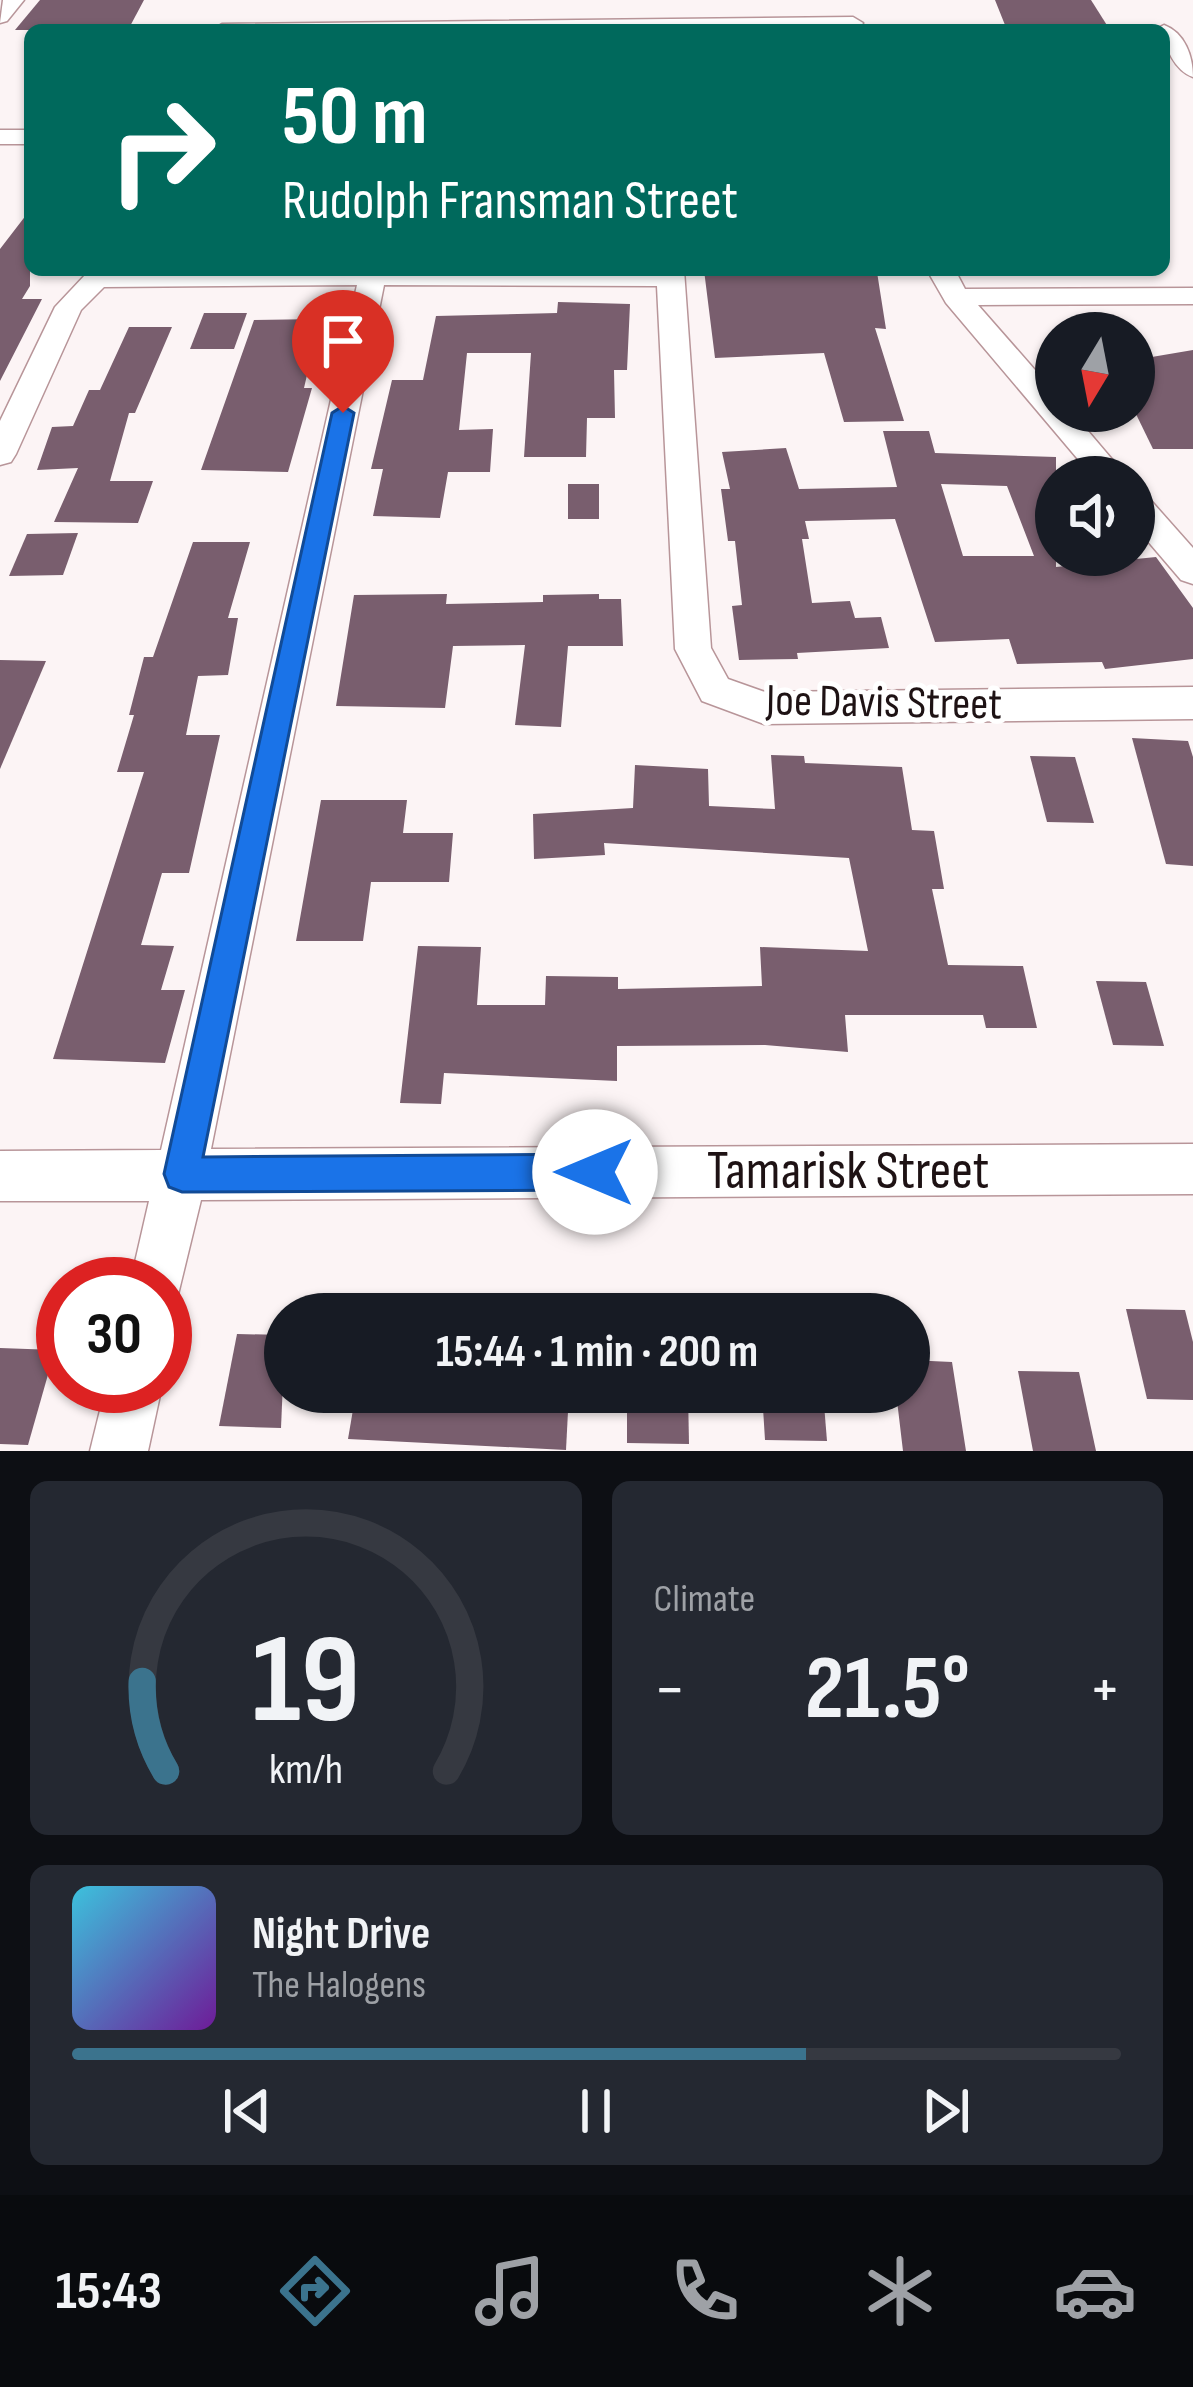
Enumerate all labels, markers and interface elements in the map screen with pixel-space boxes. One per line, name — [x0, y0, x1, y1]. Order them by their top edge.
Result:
text: 50 m — [282, 67, 428, 168]
icon: right — [84, 72, 240, 228]
text: Rudolph Fransman Street — [282, 169, 738, 234]
pin — [292, 290, 394, 413]
icon: arrive — [310, 308, 376, 374]
north arrow — [1035, 312, 1155, 432]
map controls — [1035, 312, 1155, 576]
button: sound — [1035, 456, 1155, 576]
street label: Joe Davis Street — [765, 673, 1002, 733]
position arrow — [532, 1109, 658, 1235]
street label: Tamarisk Street — [707, 1139, 989, 1204]
speed limit sign: 30 — [36, 1257, 192, 1413]
text: 15:44 · 1 min · 200 m — [436, 1325, 758, 1380]
text: Climate — [654, 1576, 755, 1623]
text: 19 — [252, 1608, 360, 1757]
text: 21.5° — [805, 1636, 970, 1744]
text: − — [654, 1651, 686, 1730]
text: + — [1089, 1651, 1121, 1730]
text: km/h — [269, 1744, 343, 1796]
text: Night Drive — [252, 1907, 430, 1962]
text: The Halogens — [252, 1962, 426, 2009]
icon: previous — [214, 2078, 280, 2144]
icon: pause — [563, 2078, 629, 2144]
icon: next — [913, 2078, 979, 2144]
icon: directions — [273, 2249, 357, 2333]
icon: music — [468, 2249, 552, 2333]
icon: phone — [663, 2249, 747, 2333]
icon: climate — [858, 2249, 942, 2333]
icon: car — [1053, 2249, 1137, 2333]
text: 15:43 — [56, 2259, 162, 2324]

